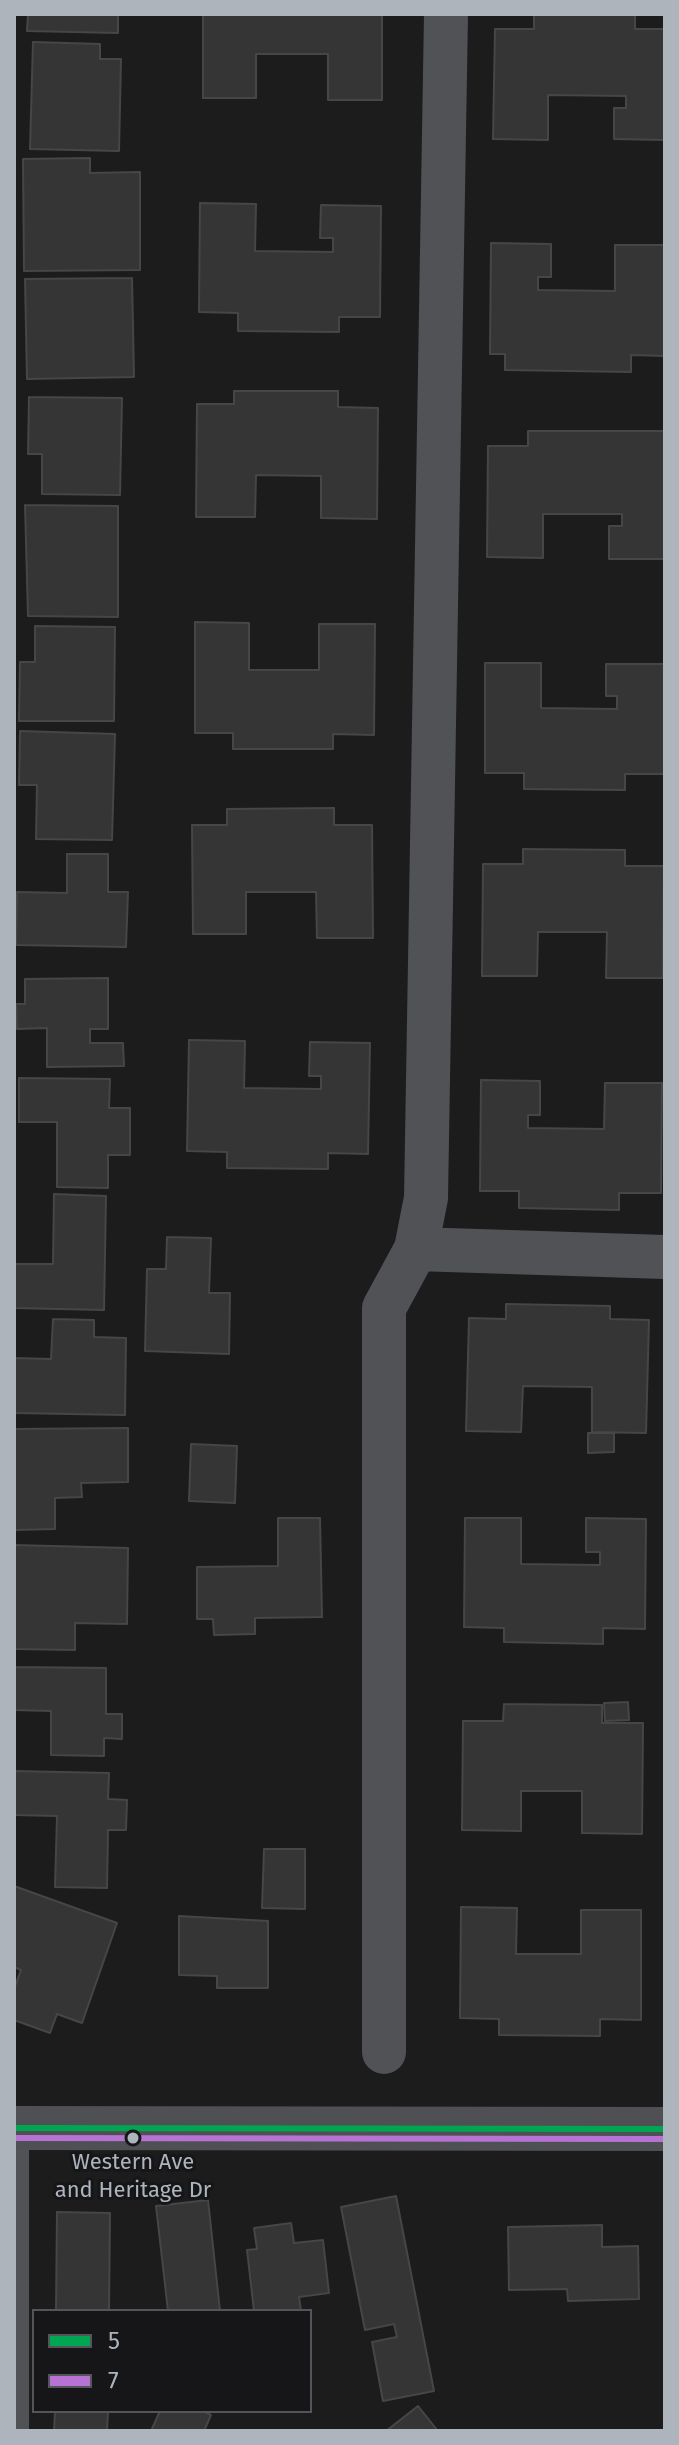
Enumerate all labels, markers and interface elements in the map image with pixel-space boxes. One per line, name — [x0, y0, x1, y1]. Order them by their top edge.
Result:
marker: Western Ave and Heritage Dr — [125, 2130, 141, 2146]
place label: Western Ave and Heritage Dr — [55, 2150, 211, 2202]
legend — [32, 2309, 312, 2413]
text: 5 — [108, 2327, 120, 2355]
text: 7 — [108, 2367, 119, 2395]

